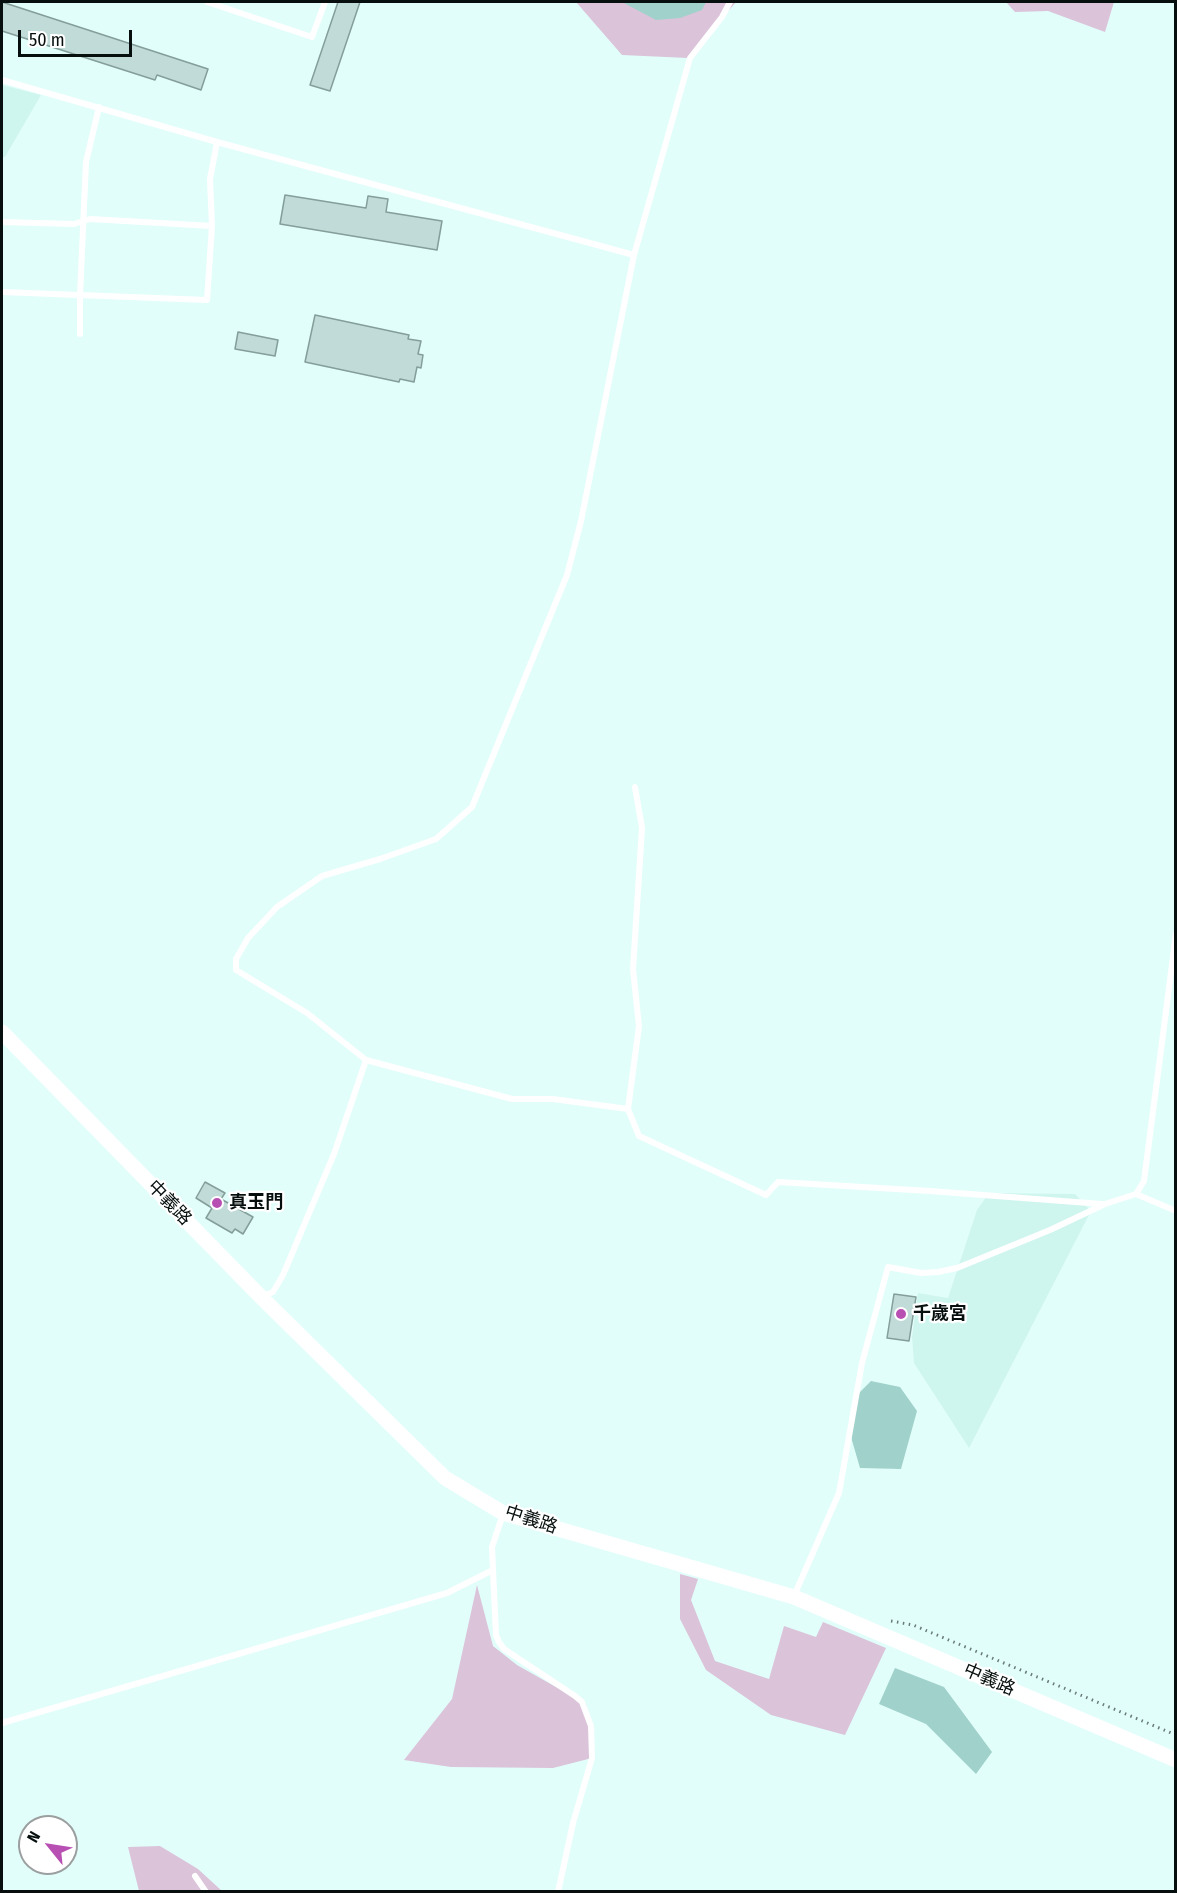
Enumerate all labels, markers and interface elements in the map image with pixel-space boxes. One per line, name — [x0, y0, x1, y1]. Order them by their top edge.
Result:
scale bar — [21, 18, 135, 56]
text: 50 m — [29, 29, 65, 51]
street label: 中義路 — [142, 1176, 196, 1230]
place label: 真玉門 — [229, 1192, 283, 1214]
marker: 真玉門 — [210, 1196, 224, 1210]
place label: 千歲宮 — [913, 1303, 967, 1325]
marker: 千歲宮 — [894, 1307, 908, 1321]
street label: 中義路 — [502, 1501, 560, 1539]
street label: 中義路 — [960, 1660, 1018, 1700]
north arrow — [18, 1815, 78, 1875]
text: N — [23, 1828, 44, 1846]

